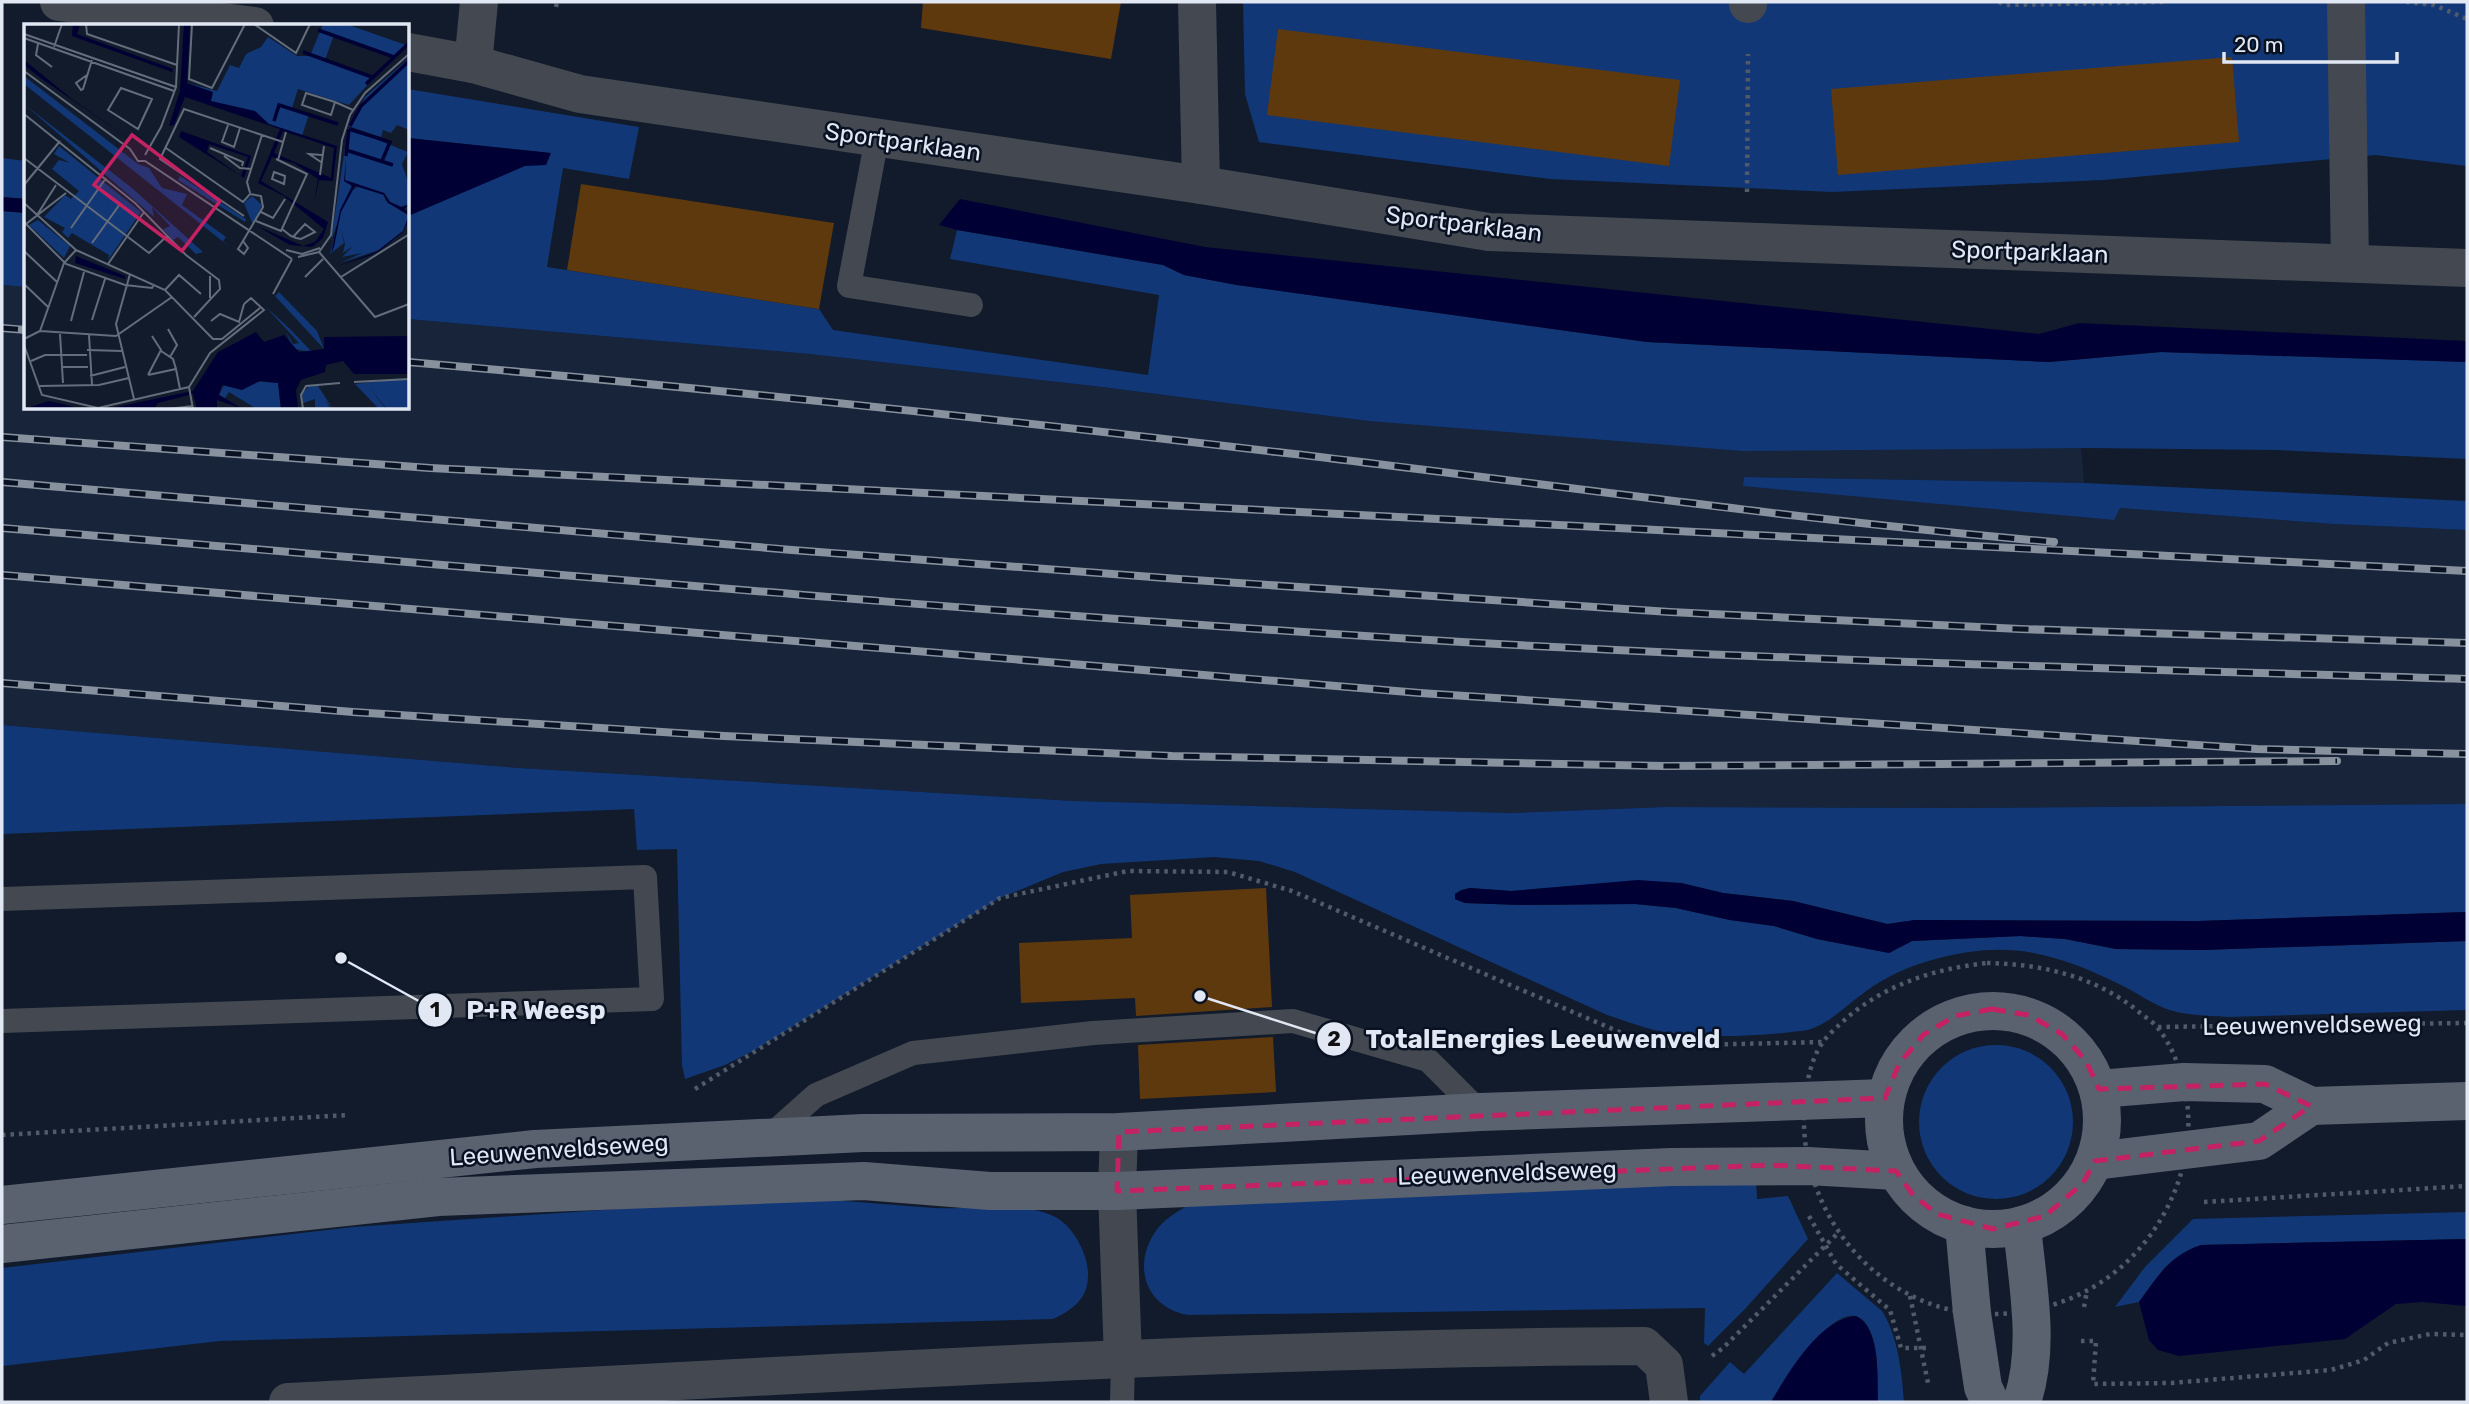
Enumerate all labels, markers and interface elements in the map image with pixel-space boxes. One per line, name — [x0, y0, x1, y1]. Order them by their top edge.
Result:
scale bar — [2224, 21, 2397, 65]
inset map — [24, 24, 410, 410]
text: 20 m — [2234, 32, 2283, 57]
street label: Sportparklaan — [823, 117, 983, 167]
street label: Sportparklaan — [1384, 201, 1544, 247]
street label: Sportparklaan — [1951, 235, 2109, 269]
callout: P+R Weesp — [417, 986, 620, 1033]
text: P+R Weesp — [466, 995, 606, 1026]
text: 1 — [430, 997, 440, 1022]
street label: Leeuwenveldseweg — [2202, 1009, 2422, 1041]
callout: TotalEnergies Leeuwenveld — [1316, 1016, 1734, 1063]
text: TotalEnergies Leeuwenveld — [1366, 1024, 1720, 1055]
text: 2 — [1327, 1026, 1341, 1051]
street label: Leeuwenveldseweg — [449, 1128, 669, 1172]
street label: Leeuwenveldseweg — [1397, 1155, 1617, 1191]

